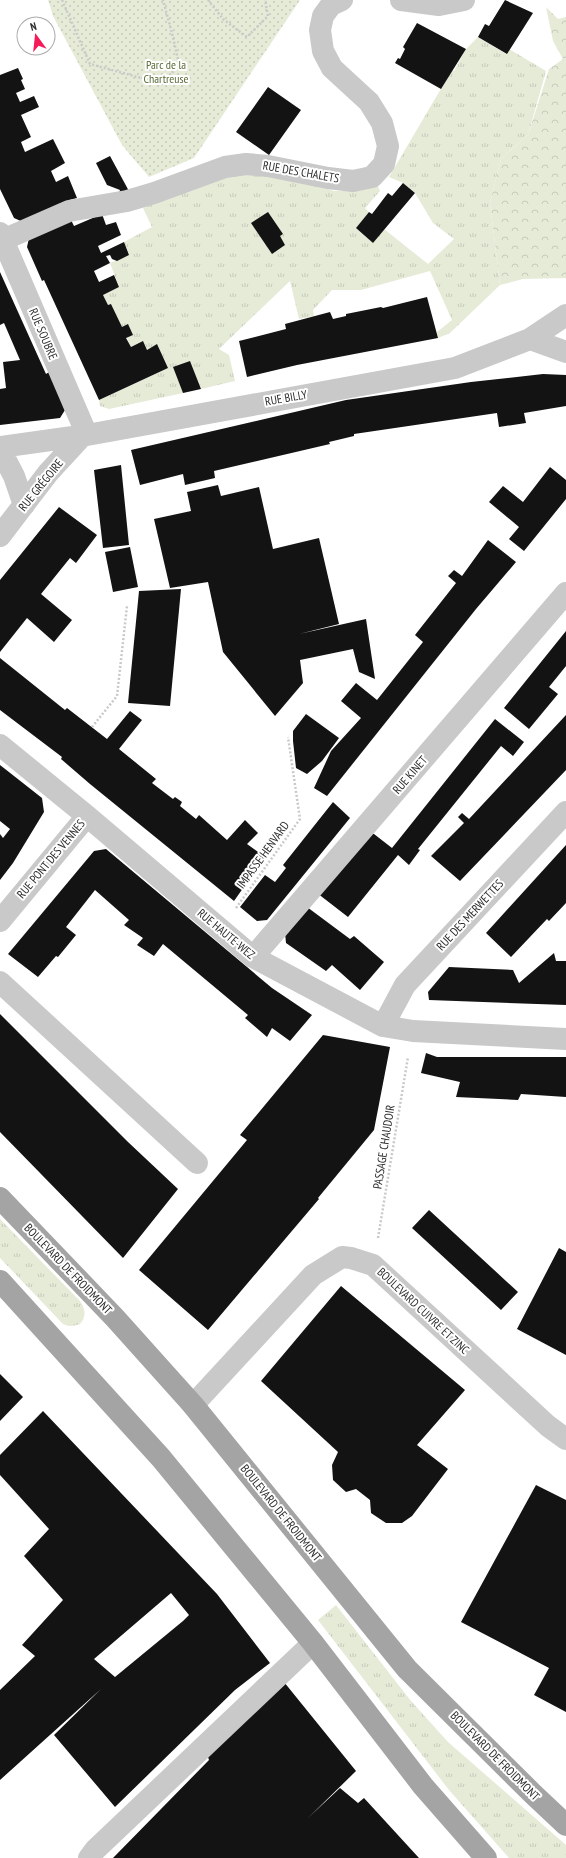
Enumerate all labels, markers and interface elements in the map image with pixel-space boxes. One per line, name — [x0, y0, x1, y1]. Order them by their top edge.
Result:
north arrow — [16, 16, 56, 56]
text: N — [29, 19, 38, 34]
park label: Parc de la Chartreuse — [144, 57, 188, 86]
street label: RUE DES CHALETS — [262, 157, 340, 186]
street label: RUE SOUBRE — [26, 306, 61, 362]
street label: RUE BILLY — [264, 386, 309, 409]
street label: RUE GRÉGOIRE — [15, 456, 66, 514]
street label: RUE KINET — [389, 752, 431, 797]
street label: RUE PONT DES VENNES — [13, 816, 88, 901]
street label: IMPASSE HENVARD — [233, 818, 292, 891]
street label: RUE DES MERWETTES — [433, 876, 506, 953]
street label: RUE HAUTE-WEZ — [194, 905, 258, 962]
street label: PASSAGE CHAUDOIR — [369, 1104, 398, 1190]
street label: BOULEVARD DE FROIDMONT — [21, 1220, 116, 1318]
street label: BOULEVARD CUIVRE ET ZINC — [374, 1264, 473, 1357]
street label: BOULEVARD DE FROIDMONT — [238, 1461, 325, 1565]
street label: BOULEVARD DE FROIDMONT — [448, 1708, 544, 1804]

